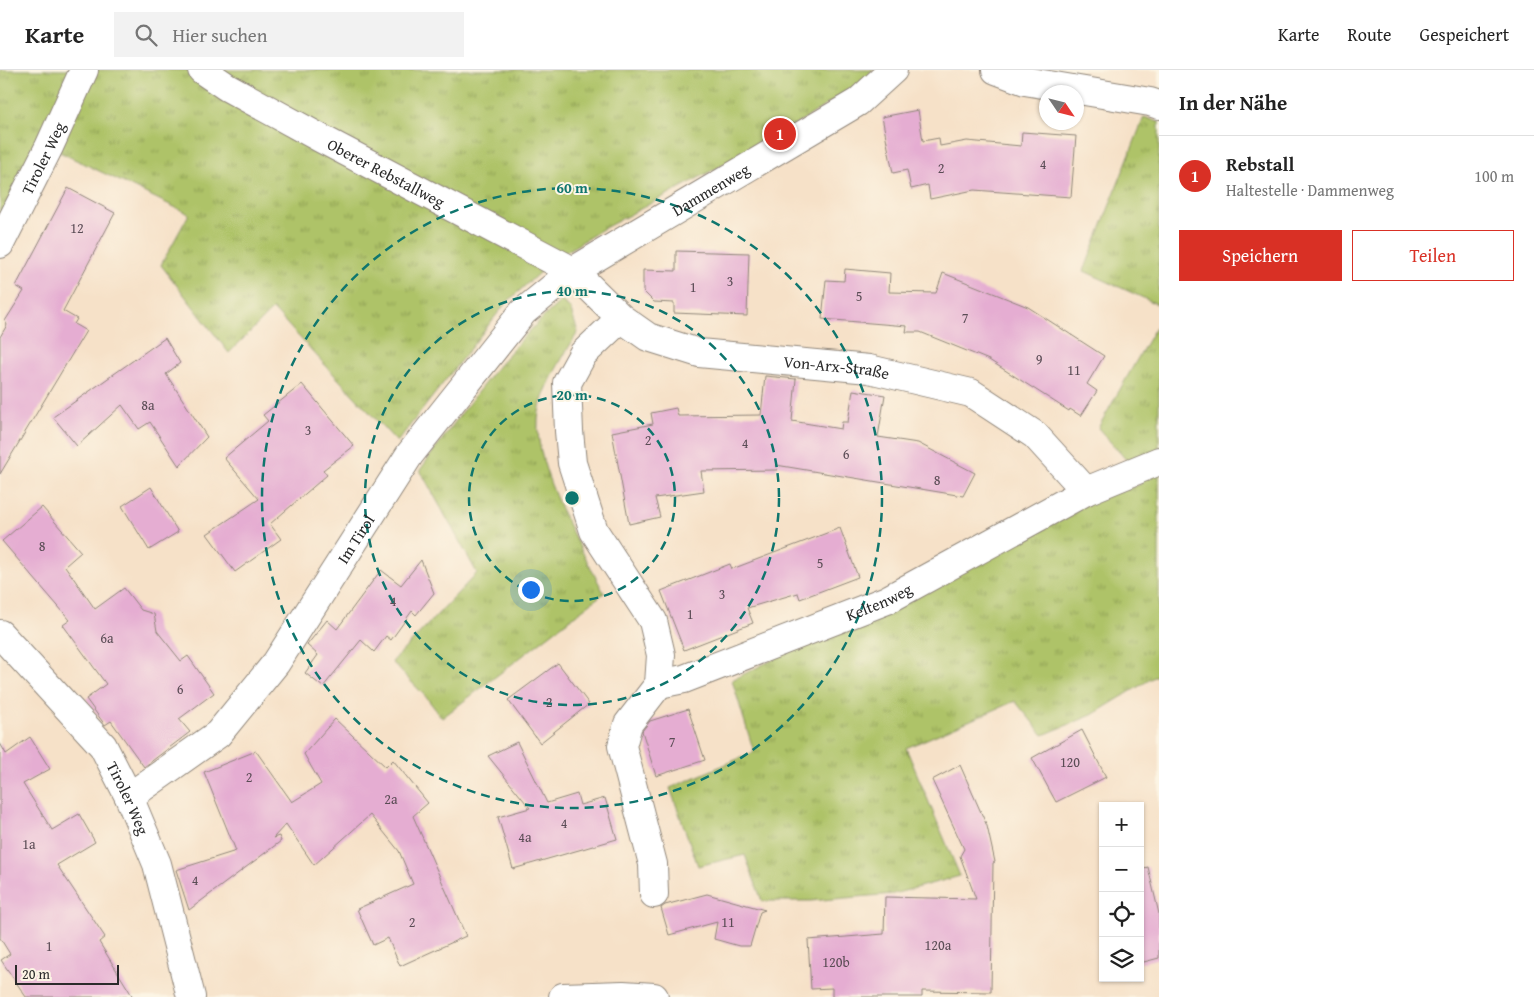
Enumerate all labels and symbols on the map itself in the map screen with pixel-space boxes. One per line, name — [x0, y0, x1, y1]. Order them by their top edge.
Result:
north arrow — [1039, 85, 1084, 130]
pin: 1 — [764, 115, 796, 153]
street label: Tiroler Weg — [15, 118, 71, 199]
street label: Oberer Rebstallweg — [323, 132, 449, 214]
house number: 4 — [1040, 154, 1047, 174]
street label: Dammenweg — [667, 157, 754, 222]
house number: 2 — [938, 158, 944, 178]
text: 60 m — [556, 177, 588, 198]
house number: 12 — [70, 218, 84, 238]
house number: 3 — [727, 271, 733, 291]
house number: 1 — [690, 277, 696, 297]
text: 40 m — [556, 280, 588, 301]
house number: 5 — [856, 286, 862, 306]
house number: 7 — [962, 308, 969, 328]
street label: Von-Arx-Straße — [782, 349, 892, 385]
house number: 9 — [1036, 349, 1043, 369]
house number: 11 — [1067, 360, 1081, 380]
text: 20 m — [556, 384, 588, 405]
house number: 8a — [141, 395, 155, 415]
house number: 3 — [305, 420, 311, 440]
house number: 2 — [645, 430, 651, 450]
house number: 4 — [742, 433, 749, 453]
house number: 6 — [843, 444, 850, 464]
house number: 8 — [934, 470, 941, 490]
centre of rings — [563, 489, 581, 507]
street label: Im Tirol — [331, 509, 380, 568]
house number: 8 — [39, 536, 46, 556]
house number: 5 — [817, 553, 823, 573]
your location — [518, 577, 544, 603]
street label: Keltenweg — [842, 577, 916, 627]
house number: 3 — [719, 584, 725, 604]
house number: 4 — [390, 591, 397, 611]
house number: 1 — [687, 604, 693, 624]
house number: 6a — [100, 628, 114, 648]
house number: 6 — [177, 679, 184, 699]
house number: 2 — [546, 692, 552, 712]
house number: 7 — [669, 732, 676, 752]
house number: 120 — [1060, 752, 1080, 772]
street label: Tiroler Weg — [101, 757, 155, 838]
house number: 2 — [246, 767, 252, 787]
house number: 2a — [384, 789, 398, 809]
house number: 4 — [561, 813, 568, 833]
house number: 4a — [518, 827, 532, 847]
house number: 1a — [22, 834, 36, 854]
house number: 4 — [192, 870, 199, 890]
house number: 2 — [409, 912, 415, 932]
house number: 11 — [721, 912, 735, 932]
house number: 120a — [925, 935, 952, 955]
house number: 1 — [46, 936, 52, 956]
house number: 120b — [822, 952, 850, 972]
scale bar — [15, 962, 119, 985]

